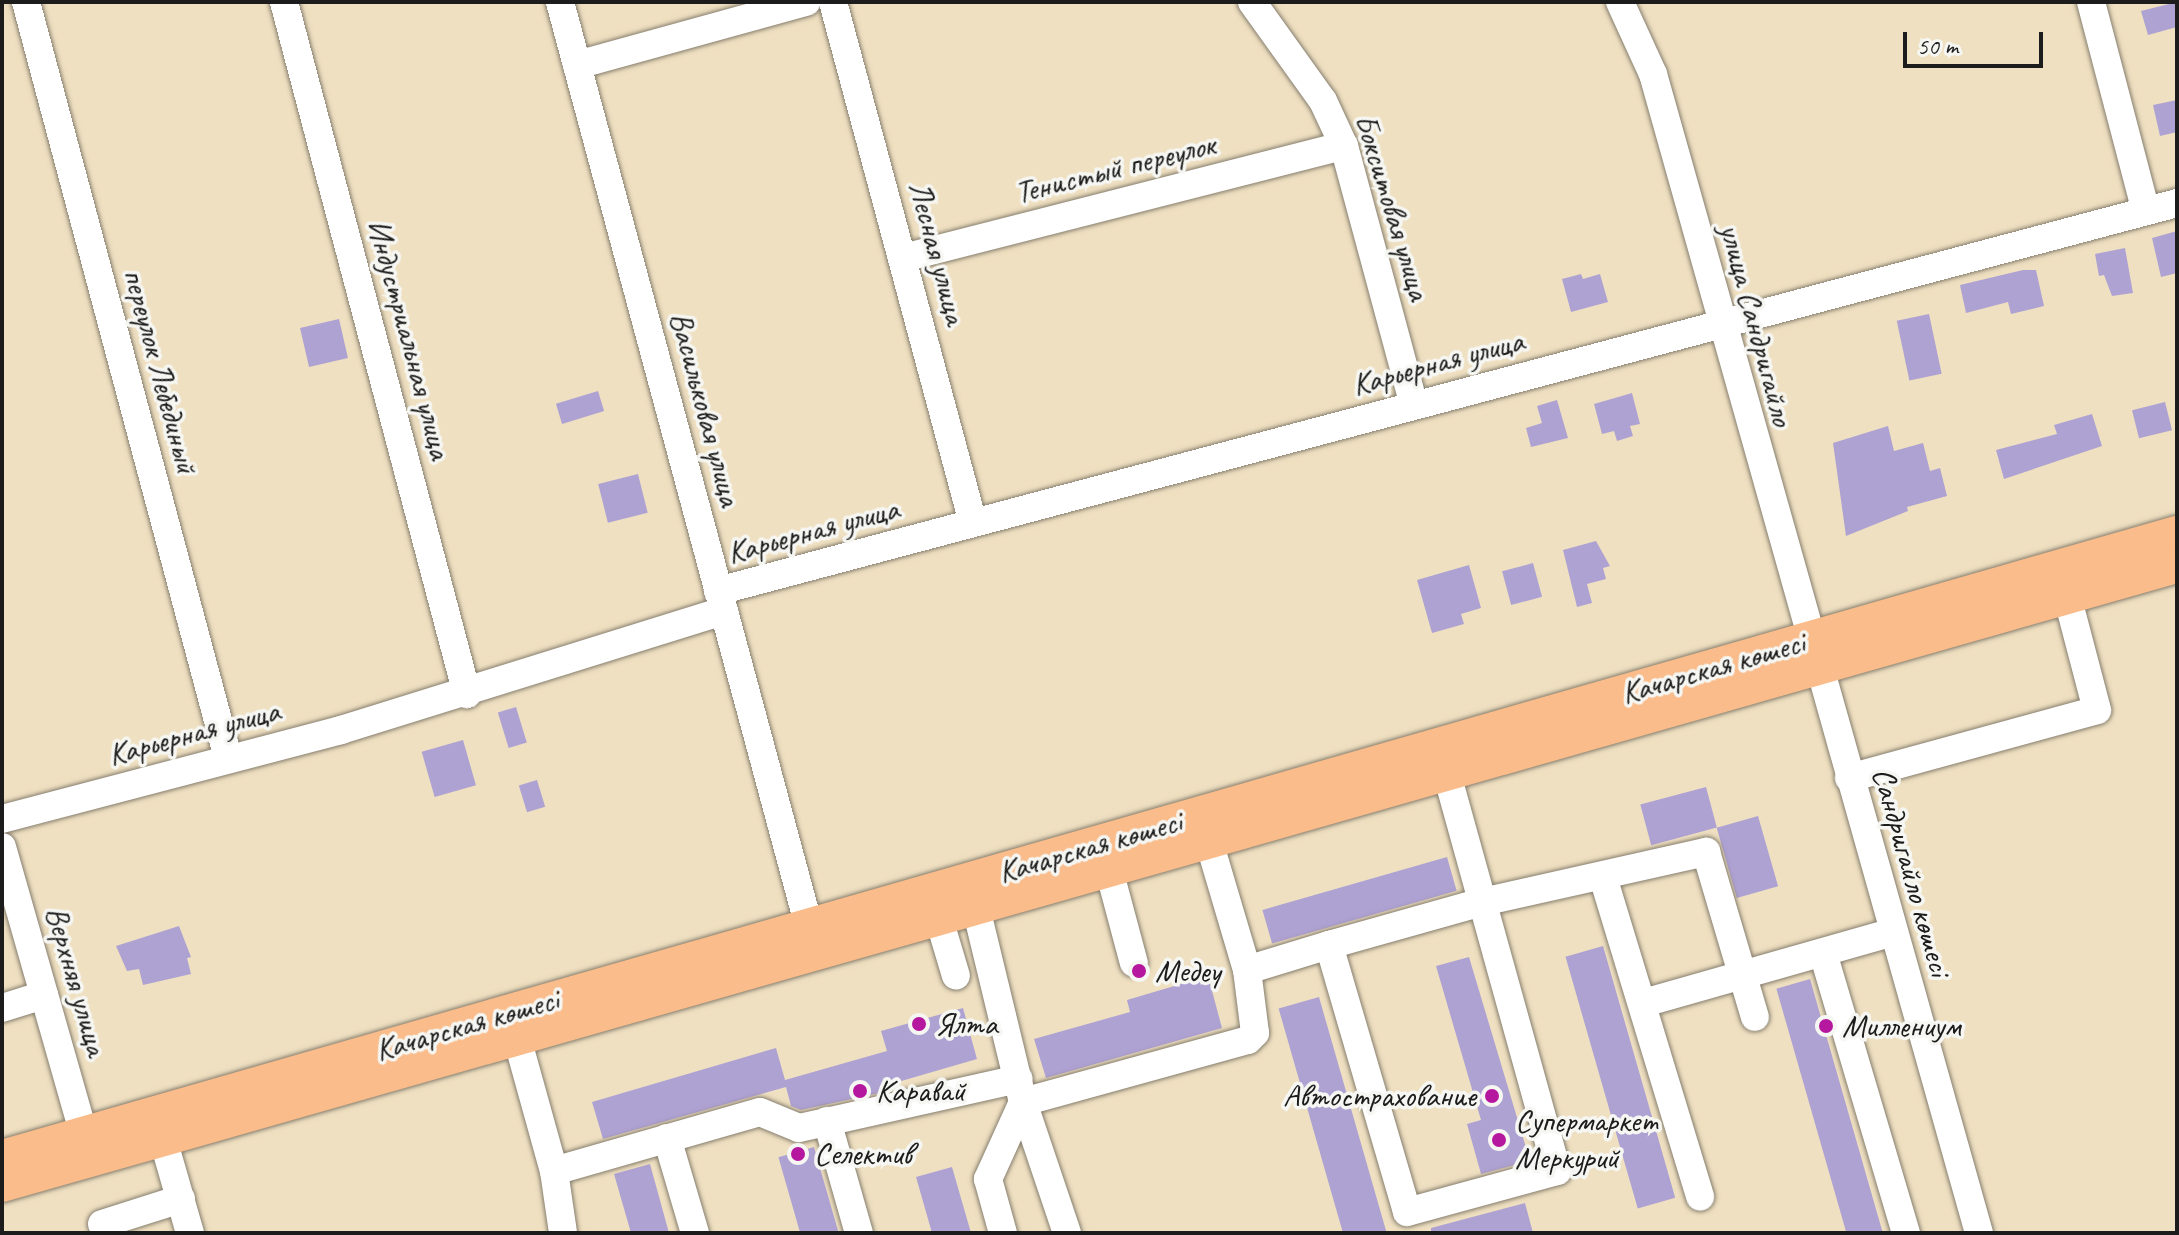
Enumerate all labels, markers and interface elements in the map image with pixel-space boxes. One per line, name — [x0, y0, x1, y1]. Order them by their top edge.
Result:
scale bar — [1907, 16, 2047, 66]
text: 50 m — [1917, 31, 1958, 61]
street label: Бокситовая улица — [1345, 108, 1439, 306]
street label: Тенистый переулок — [1011, 126, 1219, 212]
street label: Лесная улица — [900, 177, 974, 329]
street label: Индустриальная улица — [358, 214, 460, 464]
street label: улица Сандригайло — [1711, 220, 1801, 430]
street label: переулок Лебединый — [114, 264, 206, 478]
street label: Васильковая улица — [660, 307, 750, 511]
street label: Карьерная улица — [1347, 321, 1529, 405]
street label: Карьерная улица — [722, 489, 904, 573]
street label: Качарская көшесі — [1617, 623, 1809, 713]
street label: Карьерная улица — [103, 691, 285, 775]
street label: Сандригайло көшесі — [1863, 763, 1959, 981]
street label: Качарская көшесі — [994, 802, 1186, 892]
street label: Верхняя улица — [36, 902, 116, 1060]
place label: Медеу — [1155, 952, 1220, 990]
marker: Медеу — [1130, 962, 1148, 980]
street label: Качарская көшесі — [371, 980, 563, 1070]
place label: Ялта — [935, 1005, 997, 1043]
place label: Миллениум — [1842, 1007, 1961, 1045]
marker: Ялта — [910, 1015, 928, 1033]
marker: Миллениум — [1817, 1017, 1835, 1035]
place label: Каравай — [876, 1072, 965, 1110]
place label: Автострахование — [1283, 1077, 1476, 1115]
marker: Каравай — [851, 1082, 869, 1100]
marker: Автострахование — [1483, 1087, 1501, 1105]
place label: Супермаркет Меркурий — [1515, 1103, 1658, 1178]
marker: Супермаркет Меркурий — [1490, 1131, 1508, 1149]
place label: Селектив — [814, 1135, 912, 1173]
marker: Селектив — [789, 1145, 807, 1163]

